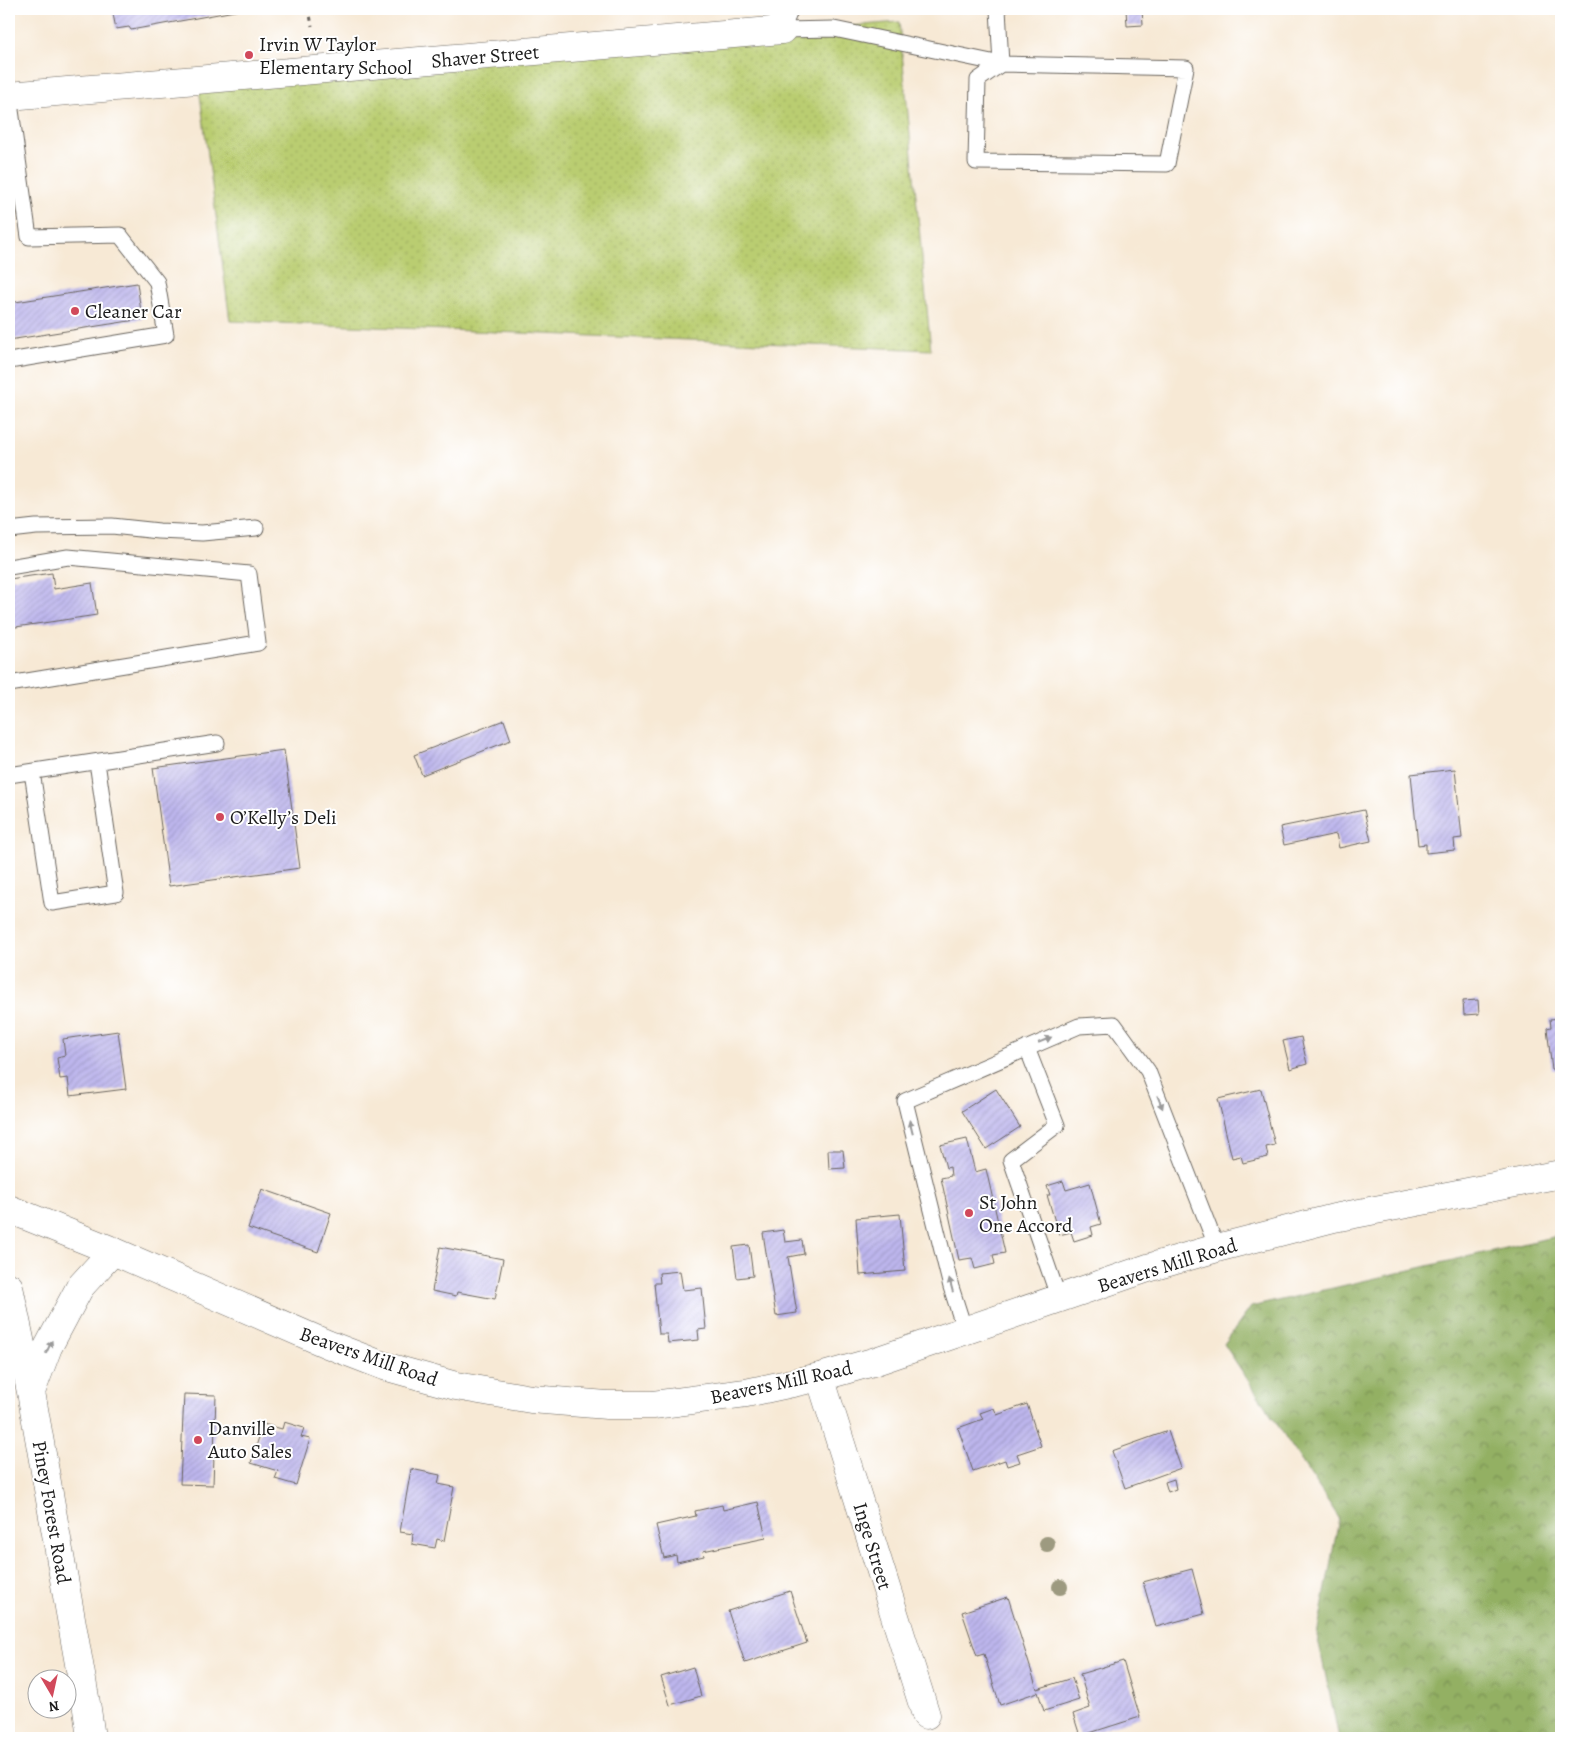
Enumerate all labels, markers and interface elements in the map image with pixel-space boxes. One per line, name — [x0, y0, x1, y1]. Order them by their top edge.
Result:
place label: Irvin W Taylor Elementary School — [259, 31, 412, 81]
street label: Shaver Street — [430, 38, 541, 75]
marker: Irvin W Taylor Elementary School — [243, 49, 255, 61]
place label: Cleaner Car — [85, 298, 182, 325]
marker: Cleaner Car — [69, 305, 81, 317]
place label: O’Kelly’s Deli — [230, 804, 337, 831]
marker: O’Kelly’s Deli — [214, 811, 226, 823]
one-way arrow — [1038, 1036, 1052, 1044]
one-way arrow — [1156, 1095, 1164, 1110]
one-way arrow — [907, 1119, 915, 1134]
place label: St John One Accord — [979, 1189, 1073, 1239]
marker: St John One Accord — [963, 1207, 975, 1219]
street label: Beavers Mill Road — [1094, 1231, 1240, 1300]
one-way arrow — [947, 1277, 955, 1292]
street label: Beavers Mill Road — [296, 1320, 442, 1393]
one-way arrow — [45, 1340, 53, 1354]
street label: Beavers Mill Road — [708, 1354, 855, 1411]
place label: Danville Auto Sales — [207, 1415, 292, 1465]
marker: Danville Auto Sales — [192, 1434, 204, 1446]
street label: Piney Forest Road — [26, 1438, 77, 1586]
street label: Inge Street — [846, 1499, 899, 1594]
north arrow — [28, 1670, 78, 1720]
text: N — [47, 1696, 60, 1717]

